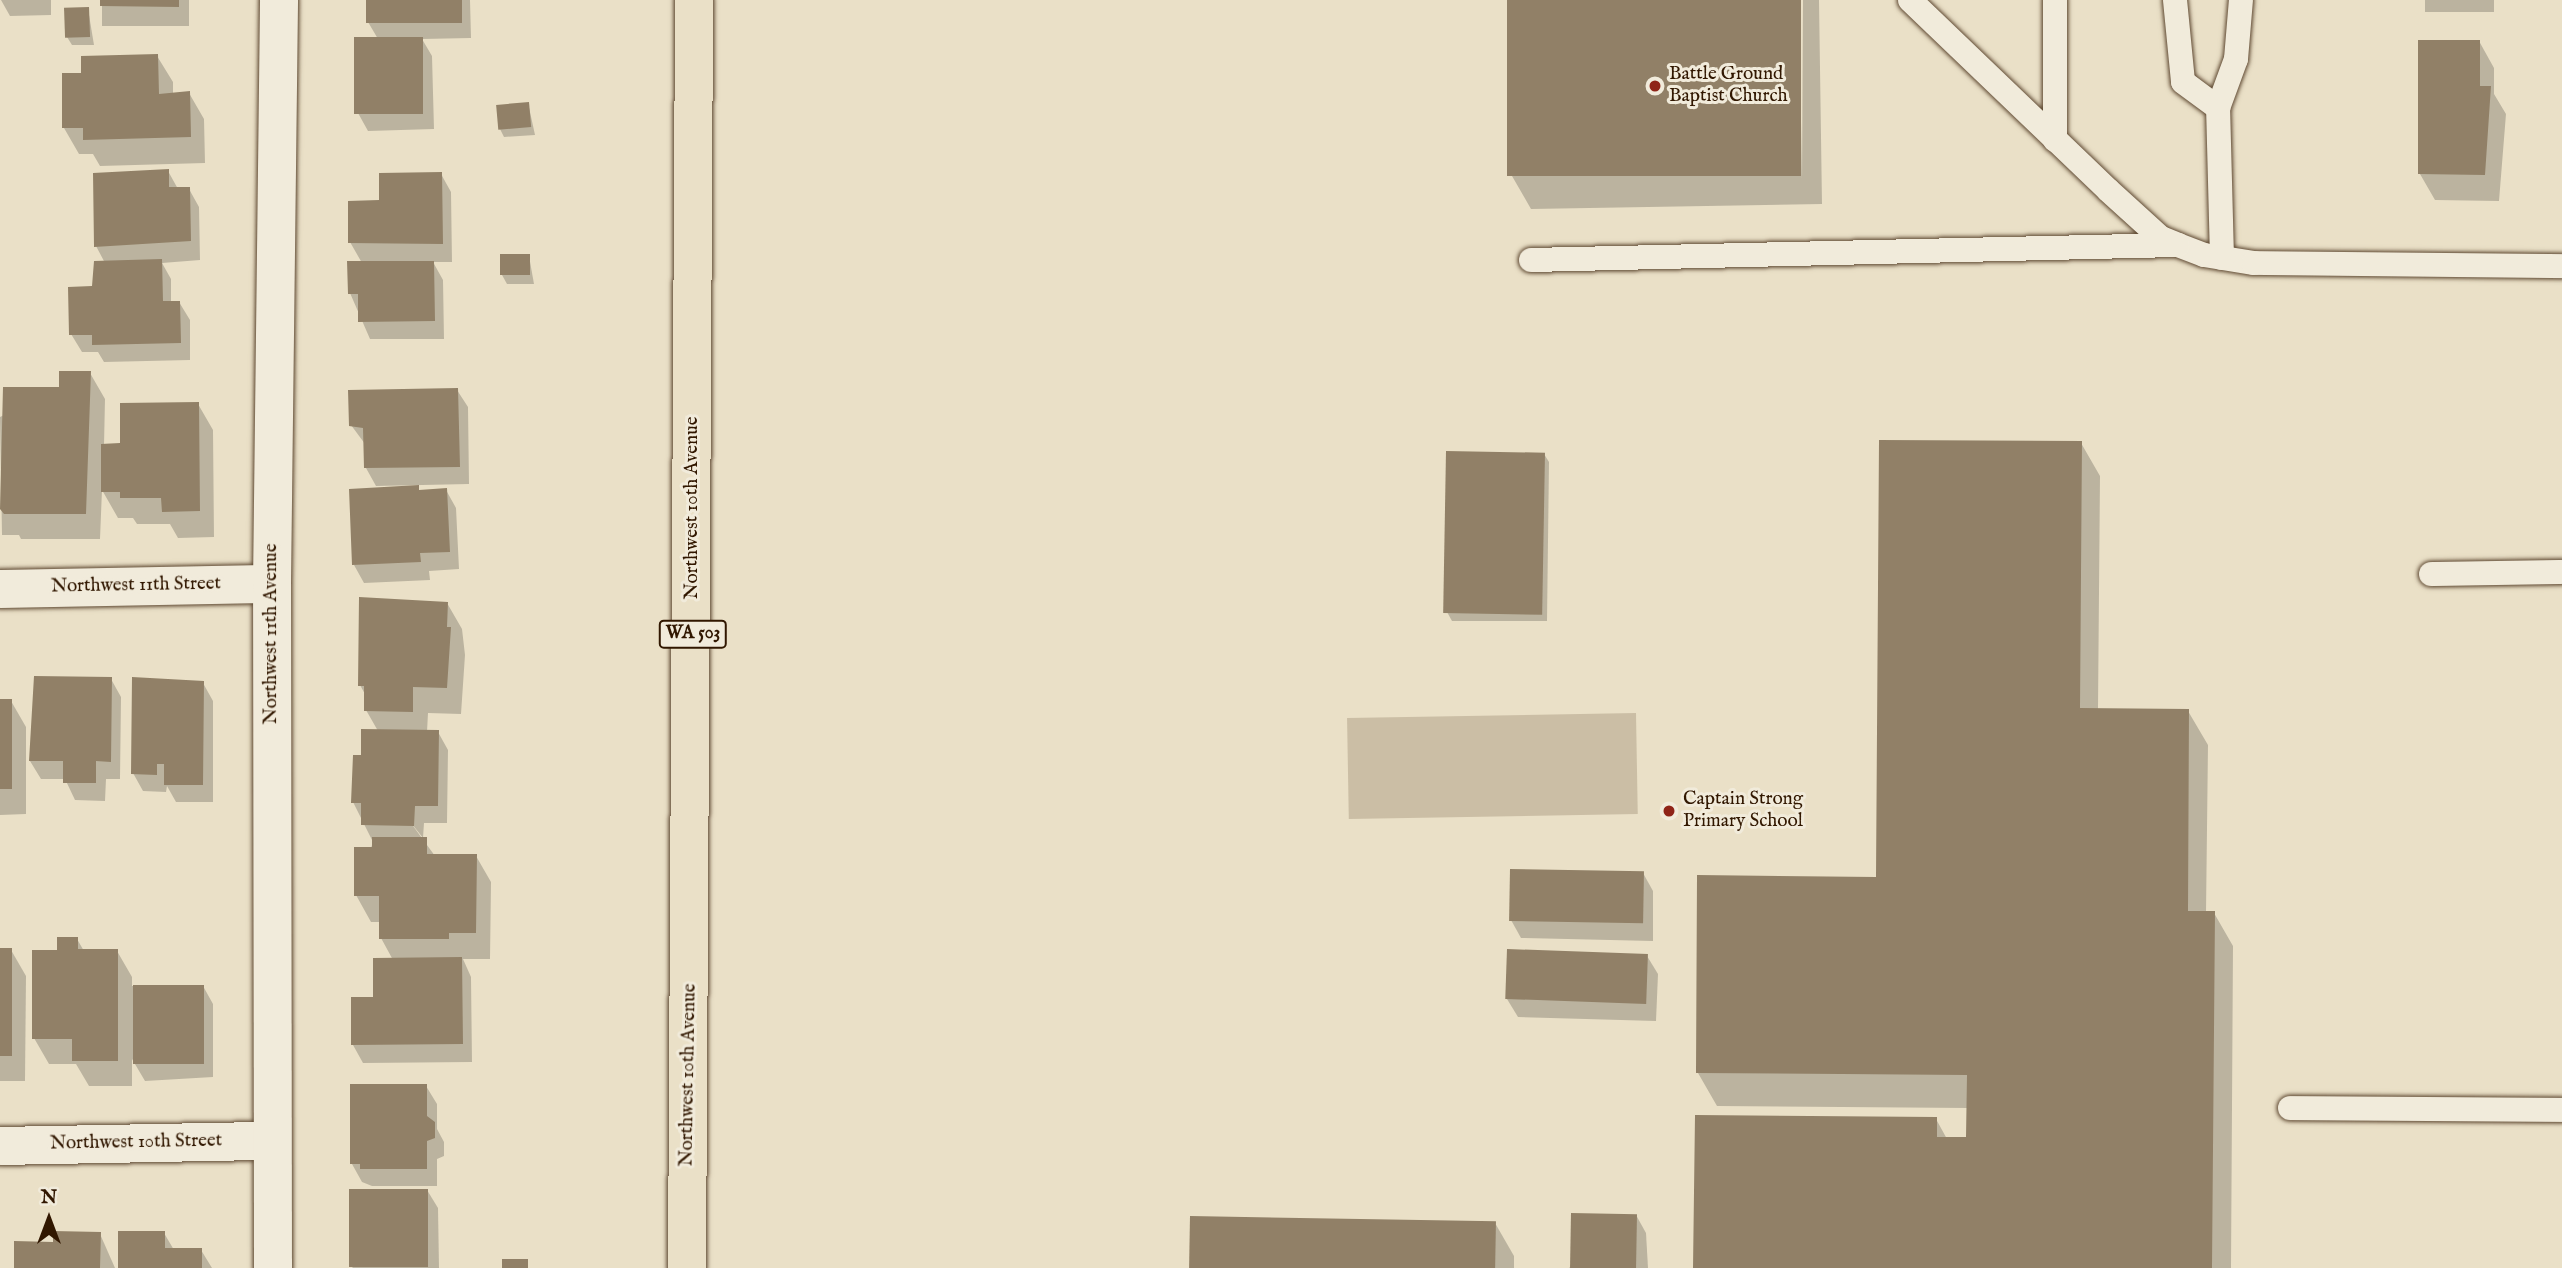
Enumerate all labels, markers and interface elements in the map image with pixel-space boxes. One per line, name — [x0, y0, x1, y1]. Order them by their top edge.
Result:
place label: Battle Ground Baptist Church — [1669, 64, 1788, 108]
marker: Battle Ground Baptist Church — [1647, 78, 1663, 94]
street label: Northwest 10th Avenue — [682, 416, 704, 600]
street label: Northwest 11th Avenue — [261, 544, 283, 724]
street label: Northwest 11th Street — [51, 573, 221, 599]
road number: WA 503 — [658, 620, 728, 648]
place label: Captain Strong Primary School — [1683, 789, 1803, 833]
marker: Captain Strong Primary School — [1661, 803, 1677, 819]
street label: Northwest 10th Avenue — [676, 983, 702, 1167]
street label: Northwest 10th Street — [50, 1130, 222, 1156]
north arrow — [14, 1184, 84, 1254]
text: N — [41, 1186, 57, 1210]

